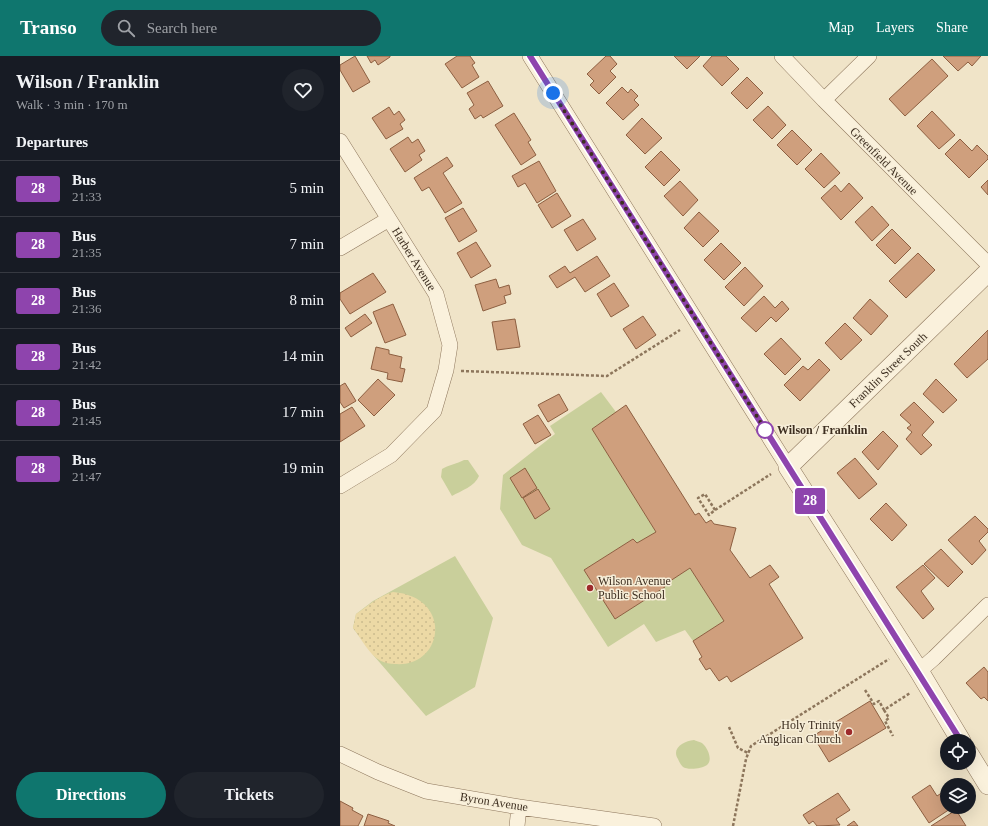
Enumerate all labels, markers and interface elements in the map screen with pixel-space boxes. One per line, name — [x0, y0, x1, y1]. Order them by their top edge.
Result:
search box — [101, 10, 381, 46]
text: Transo — [20, 17, 77, 38]
icon: search — [115, 17, 137, 39]
text: Search here — [147, 20, 217, 36]
text: Map — [828, 20, 854, 35]
text: Layers — [876, 20, 914, 35]
text: Share — [936, 20, 968, 35]
button: heart — [282, 69, 324, 111]
text: Wilson / Franklin — [16, 71, 159, 92]
your location — [543, 83, 563, 103]
text: Walk · 3 min · 170 m — [16, 97, 128, 112]
street label: Greenfield Avenue — [847, 124, 921, 198]
text: Departures — [16, 134, 88, 150]
text: Bus — [72, 172, 96, 188]
text: 5 min — [289, 180, 324, 196]
text: 28 — [31, 181, 45, 196]
text: 21:33 — [72, 189, 102, 204]
street label: Harber Avenue — [389, 225, 439, 293]
text: Bus — [72, 228, 96, 244]
text: 7 min — [289, 236, 324, 252]
text: 28 — [31, 237, 45, 252]
text: 21:35 — [72, 245, 102, 260]
text: Bus — [72, 284, 96, 300]
text: 8 min — [289, 292, 324, 308]
text: 28 — [31, 293, 45, 308]
text: 21:36 — [72, 301, 102, 316]
street label: Franklin Street South — [846, 329, 930, 411]
text: Bus — [72, 340, 96, 356]
text: 14 min — [282, 348, 324, 364]
text: 28 — [31, 349, 45, 364]
text: 21:42 — [72, 357, 102, 372]
text: Bus — [72, 396, 96, 412]
text: 17 min — [282, 404, 324, 420]
text: 28 — [31, 405, 45, 420]
text: 21:45 — [72, 413, 102, 428]
marker: Wilson / Franklin — [756, 421, 774, 439]
place label: Wilson / Franklin — [777, 423, 868, 437]
text: Bus — [72, 452, 96, 468]
text: 19 min — [282, 460, 324, 476]
text: 28 — [31, 461, 45, 476]
text: 21:47 — [72, 469, 102, 484]
line badge: 28 — [792, 488, 828, 514]
text: 28 — [803, 493, 817, 508]
place label: Wilson Avenue Public School — [598, 574, 671, 602]
marker: Wilson Avenue Public School — [585, 583, 595, 593]
place label: Holy Trinity Anglican Church — [759, 718, 841, 746]
marker: Holy Trinity Anglican Church — [844, 727, 854, 737]
map controls — [940, 734, 976, 814]
button: locate — [940, 734, 976, 770]
button: Directions — [16, 772, 166, 818]
button: Tickets — [174, 772, 324, 818]
button: layers — [940, 778, 976, 814]
street label: Byron Avenue — [459, 790, 529, 814]

